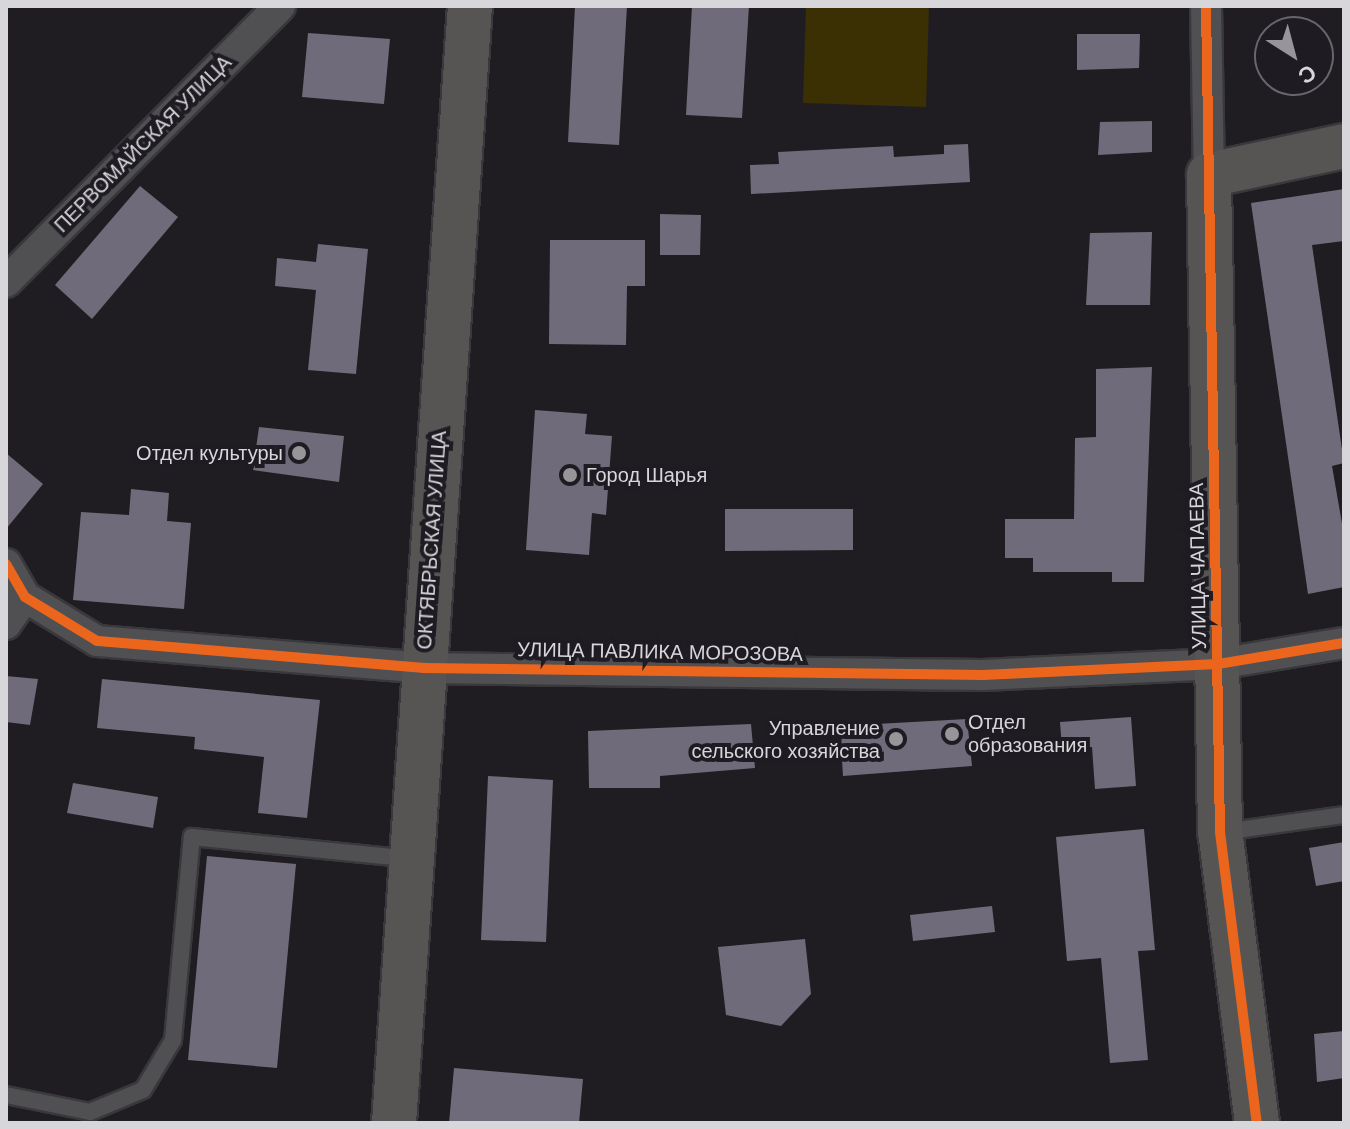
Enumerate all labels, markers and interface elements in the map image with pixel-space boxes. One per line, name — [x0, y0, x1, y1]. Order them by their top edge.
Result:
north arrow — [1254, 16, 1334, 96]
street label: ПЕРВОМАЙСКАЯ УЛИЦА — [49, 50, 237, 238]
text: С — [1292, 58, 1322, 91]
street label: ОКТЯБРЬСКАЯ УЛИЦА — [412, 430, 452, 650]
place label: Отдел культуры — [136, 441, 283, 465]
marker: Отдел культуры — [290, 444, 308, 462]
place label: Город Шарья — [586, 463, 707, 487]
marker: Город Шарья — [561, 466, 579, 484]
street label: УЛИЦА ЧАПАЕВА — [1185, 483, 1211, 649]
street label: УЛИЦА ПАВЛИКА МОРОЗОВА — [517, 638, 803, 666]
place label: Отдел образования — [968, 710, 1087, 757]
place label: Управление сельского хозяйства — [692, 716, 880, 763]
marker: Отдел образования — [943, 725, 961, 743]
marker: Управление сельского хозяйства — [887, 730, 905, 748]

